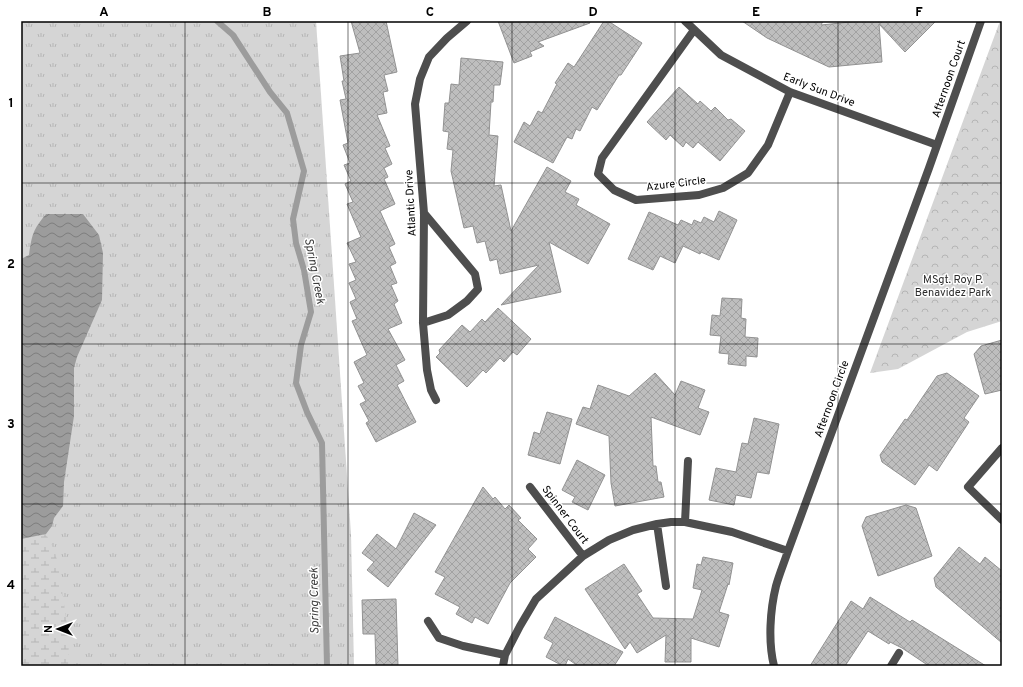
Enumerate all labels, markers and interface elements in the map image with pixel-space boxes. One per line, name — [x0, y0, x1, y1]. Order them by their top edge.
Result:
text: A — [99, 5, 109, 21]
text: B — [263, 5, 272, 21]
text: C — [426, 5, 434, 21]
text: D — [588, 5, 598, 21]
text: E — [752, 5, 760, 21]
text: F — [915, 5, 923, 21]
street label: Afternoon Court — [929, 38, 969, 120]
street label: Early Sun Drive — [781, 70, 857, 110]
text: 1 — [8, 96, 14, 112]
street label: Atlantic Drive — [402, 169, 420, 237]
street label: Azure Circle — [645, 173, 707, 195]
water label: Spring Creek — [300, 237, 328, 306]
text: 2 — [7, 257, 15, 273]
park label: MSgt. Roy P. Benavidez Park — [915, 273, 991, 300]
street label: Afternoon Circle — [812, 358, 852, 440]
text: 3 — [7, 417, 15, 433]
street label: Spinner Court — [539, 483, 591, 547]
water label: Spring Creek — [306, 566, 324, 635]
text: 4 — [7, 578, 15, 594]
north arrow — [38, 609, 78, 649]
text: N — [42, 625, 56, 633]

